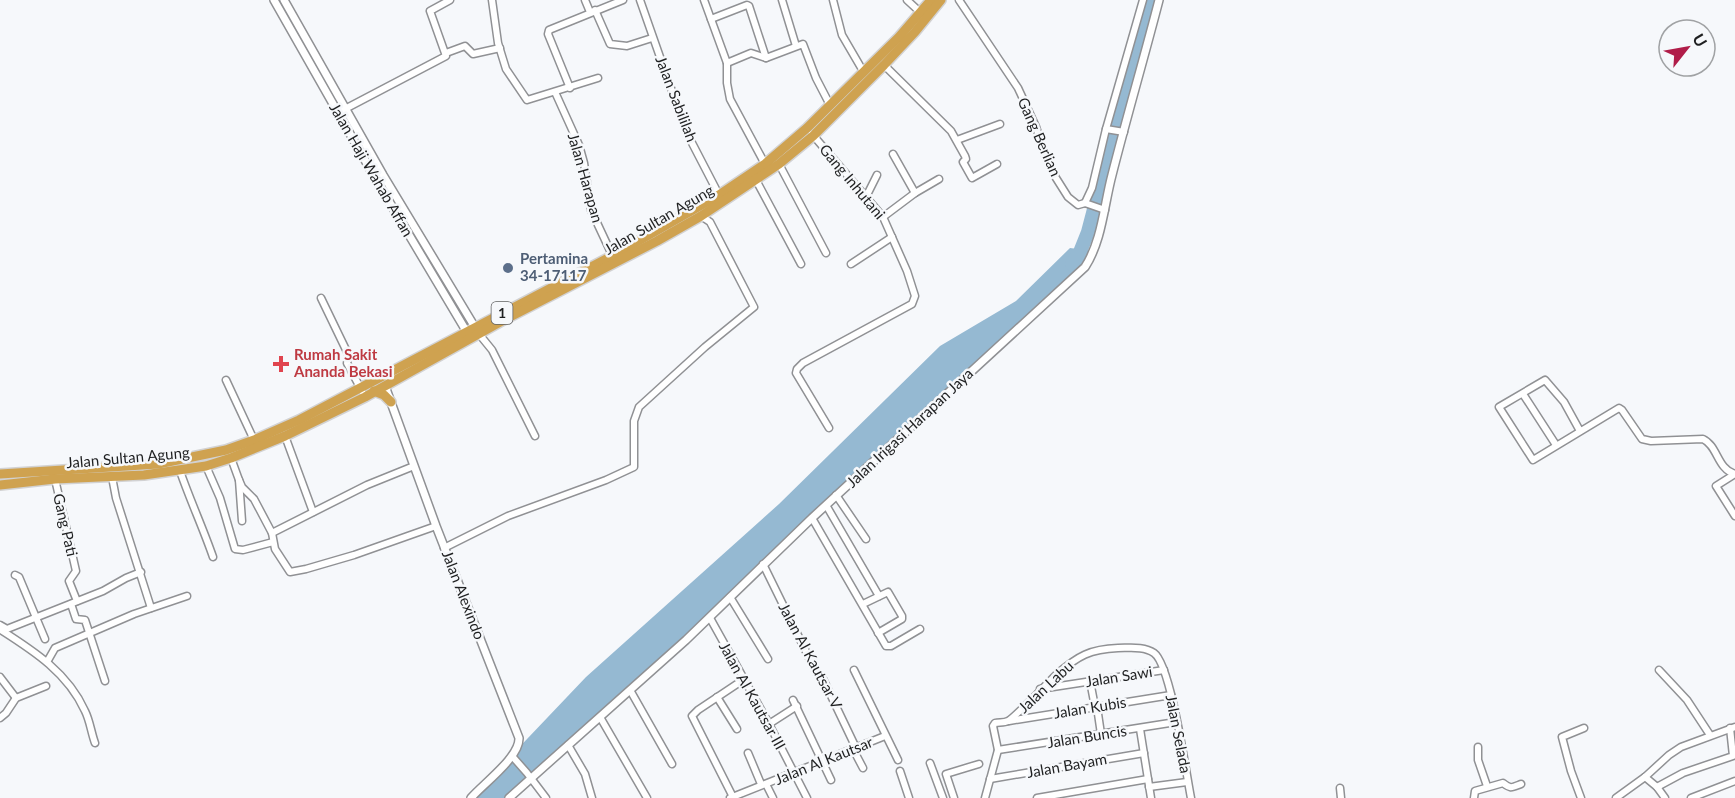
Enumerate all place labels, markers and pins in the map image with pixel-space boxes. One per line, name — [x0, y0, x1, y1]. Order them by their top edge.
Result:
place label: Pertamina 34-17117 — [520, 249, 588, 284]
marker: Pertamina 34-17117 — [501, 261, 515, 275]
place label: Rumah Sakit Ananda Bekasi — [293, 345, 393, 380]
marker: Rumah Sakit Ananda Bekasi — [272, 355, 290, 373]

